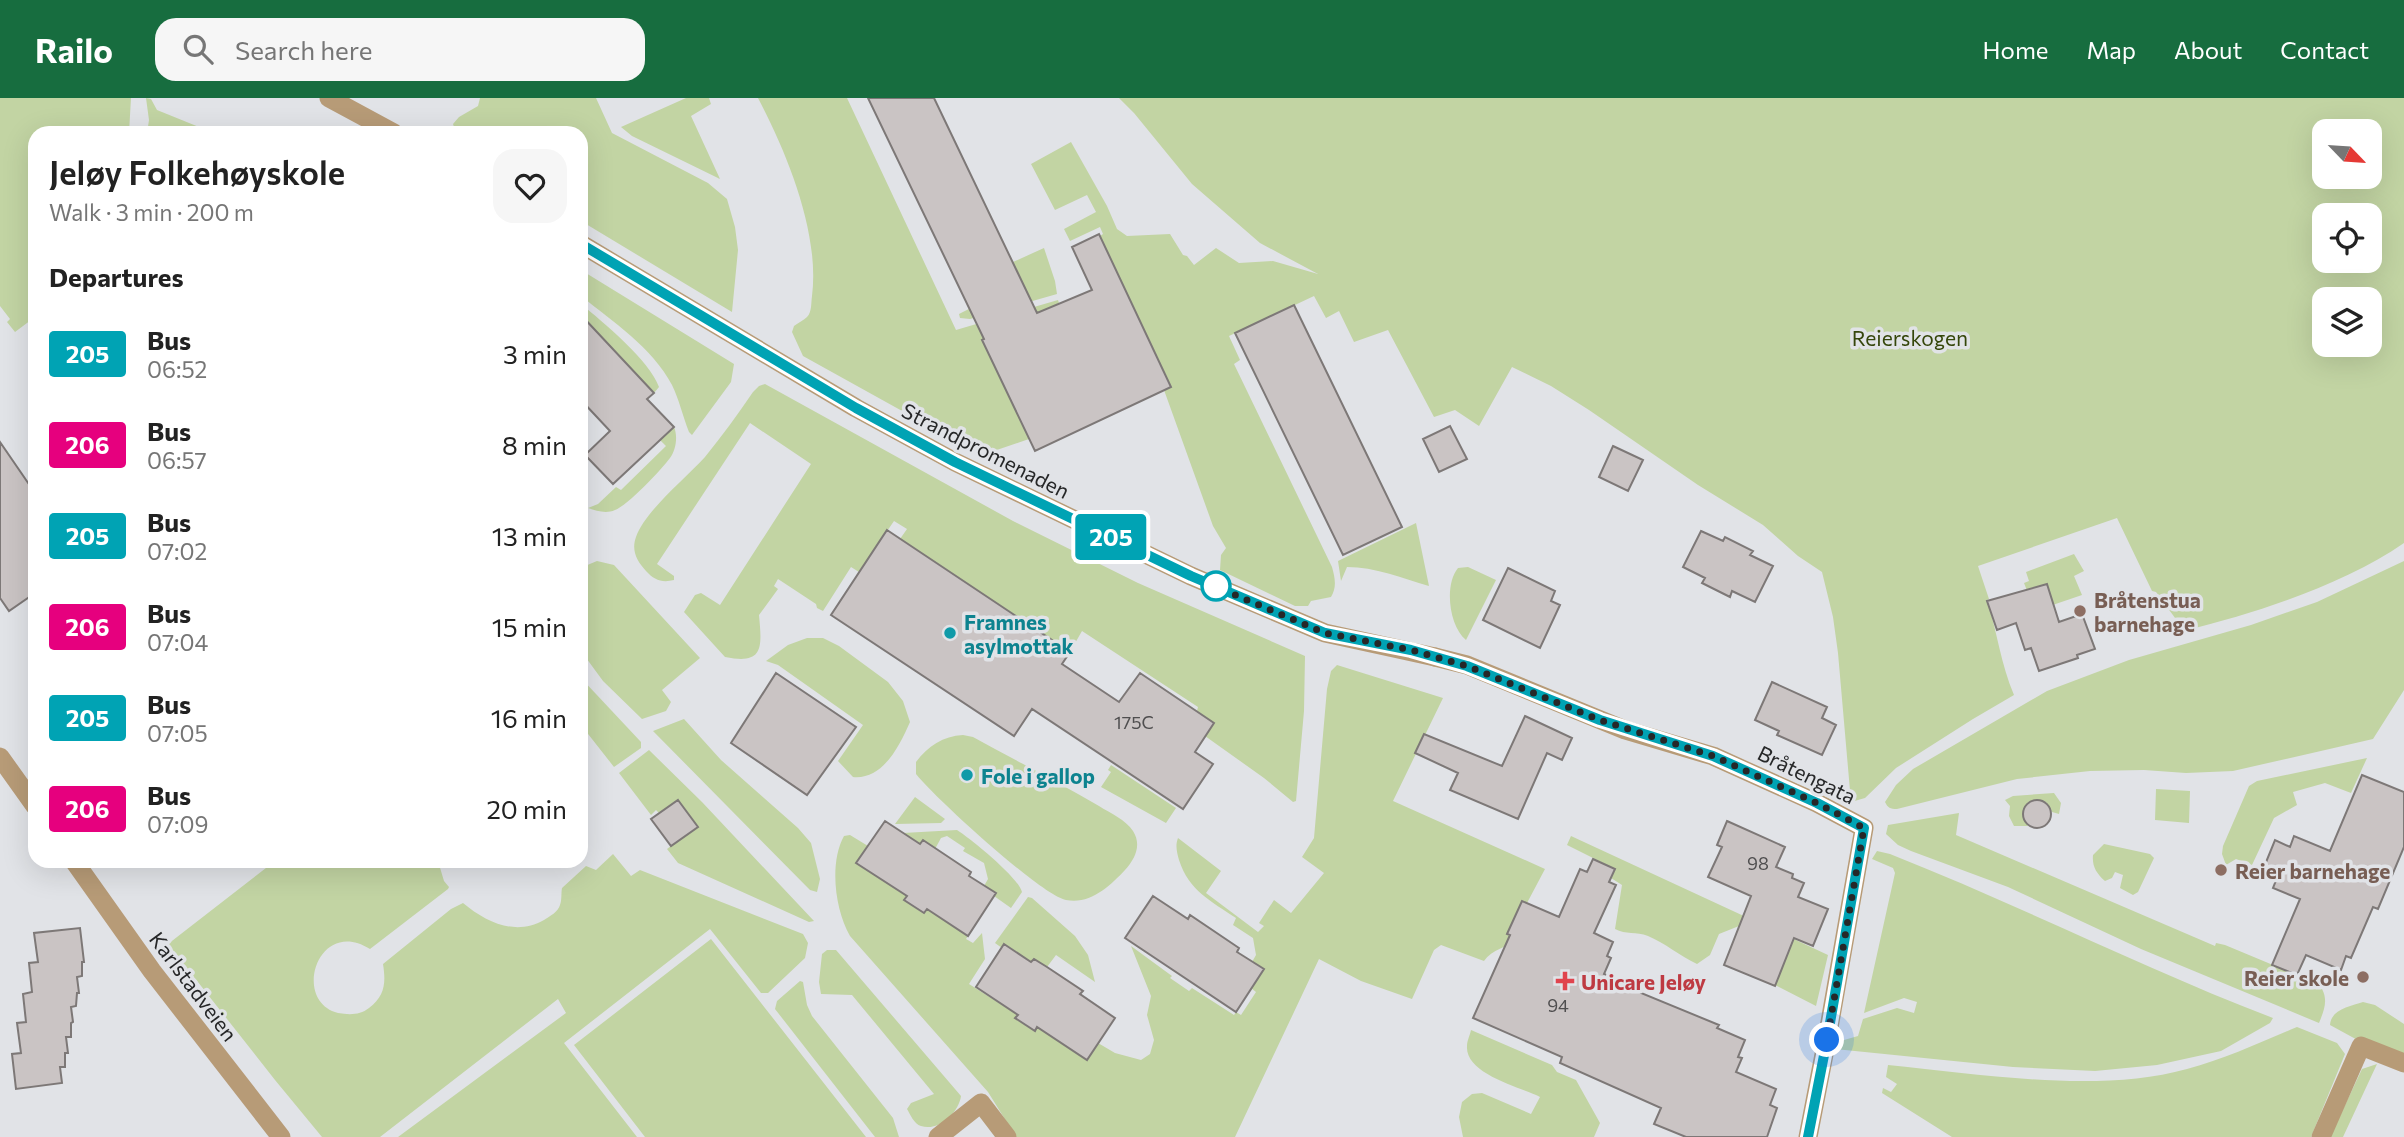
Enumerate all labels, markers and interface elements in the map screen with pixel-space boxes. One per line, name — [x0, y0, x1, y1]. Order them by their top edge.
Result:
search box — [155, 18, 645, 81]
text: Railo — [35, 29, 113, 70]
icon: search — [179, 30, 217, 68]
text: Search here — [235, 34, 372, 65]
text: Home — [1983, 35, 2049, 64]
text: Map — [2087, 35, 2136, 64]
text: About — [2174, 35, 2242, 64]
text: Contact — [2280, 35, 2369, 64]
north arrow — [2312, 119, 2382, 189]
map controls — [2312, 119, 2382, 357]
button: heart — [493, 149, 567, 223]
text: Jeløy Folkehøyskole — [49, 151, 345, 192]
text: Walk · 3 min · 200 m — [49, 198, 254, 226]
button: locate — [2312, 203, 2382, 273]
text: Departures — [49, 261, 184, 292]
button: layers — [2312, 287, 2382, 357]
text: Bus — [147, 324, 191, 355]
park label: Reierskogen — [1852, 325, 1968, 350]
text: 3 min — [503, 338, 567, 369]
text: 205 — [66, 339, 109, 368]
text: 06:52 — [147, 355, 207, 383]
street label: Strandpromenaden — [898, 397, 1074, 503]
text: Bus — [147, 415, 191, 446]
text: 8 min — [502, 429, 567, 460]
text: 206 — [65, 430, 110, 459]
text: 06:57 — [147, 446, 207, 474]
text: Bus — [147, 506, 191, 537]
line badge: 205 — [1071, 514, 1151, 560]
text: 13 min — [492, 520, 567, 551]
text: 205 — [66, 521, 109, 550]
text: 205 — [1089, 522, 1133, 551]
text: 07:02 — [147, 537, 207, 565]
unlabelled marker — [1201, 571, 1231, 601]
place label: Bråtenstua barnehage — [2094, 587, 2201, 636]
text: Bus — [147, 597, 191, 628]
marker: Bråtenstua barnehage — [2072, 603, 2088, 619]
place label: Framnes asylmottak — [964, 609, 1074, 658]
text: 15 min — [492, 611, 567, 642]
text: 206 — [65, 612, 110, 641]
marker: Framnes asylmottak — [942, 625, 958, 641]
text: 07:04 — [147, 628, 208, 656]
text: Bus — [147, 688, 191, 719]
text: 16 min — [491, 702, 567, 733]
text: 205 — [66, 703, 109, 732]
house number: 175C — [1114, 711, 1154, 733]
text: 07:05 — [147, 719, 208, 747]
street label: Bråtengata — [1754, 740, 1860, 808]
place label: Fole i gallop — [981, 763, 1095, 788]
marker: Fole i gallop — [959, 767, 975, 783]
text: Bus — [147, 779, 191, 810]
text: 20 min — [486, 793, 567, 824]
text: 206 — [65, 794, 110, 823]
text: 07:09 — [147, 810, 208, 838]
house number: 98 — [1747, 852, 1769, 874]
place label: Reier barnehage — [2235, 858, 2390, 883]
marker: Reier barnehage — [2213, 862, 2229, 878]
street label: Karlstadveien — [145, 927, 243, 1045]
place label: Reier skole — [2244, 965, 2349, 990]
place label: Unicare Jeløy — [1581, 969, 1707, 994]
marker: Reier skole — [2355, 969, 2371, 985]
marker: Unicare Jeløy — [1555, 971, 1575, 991]
house number: 94 — [1547, 994, 1569, 1016]
your location — [1809, 1022, 1844, 1057]

